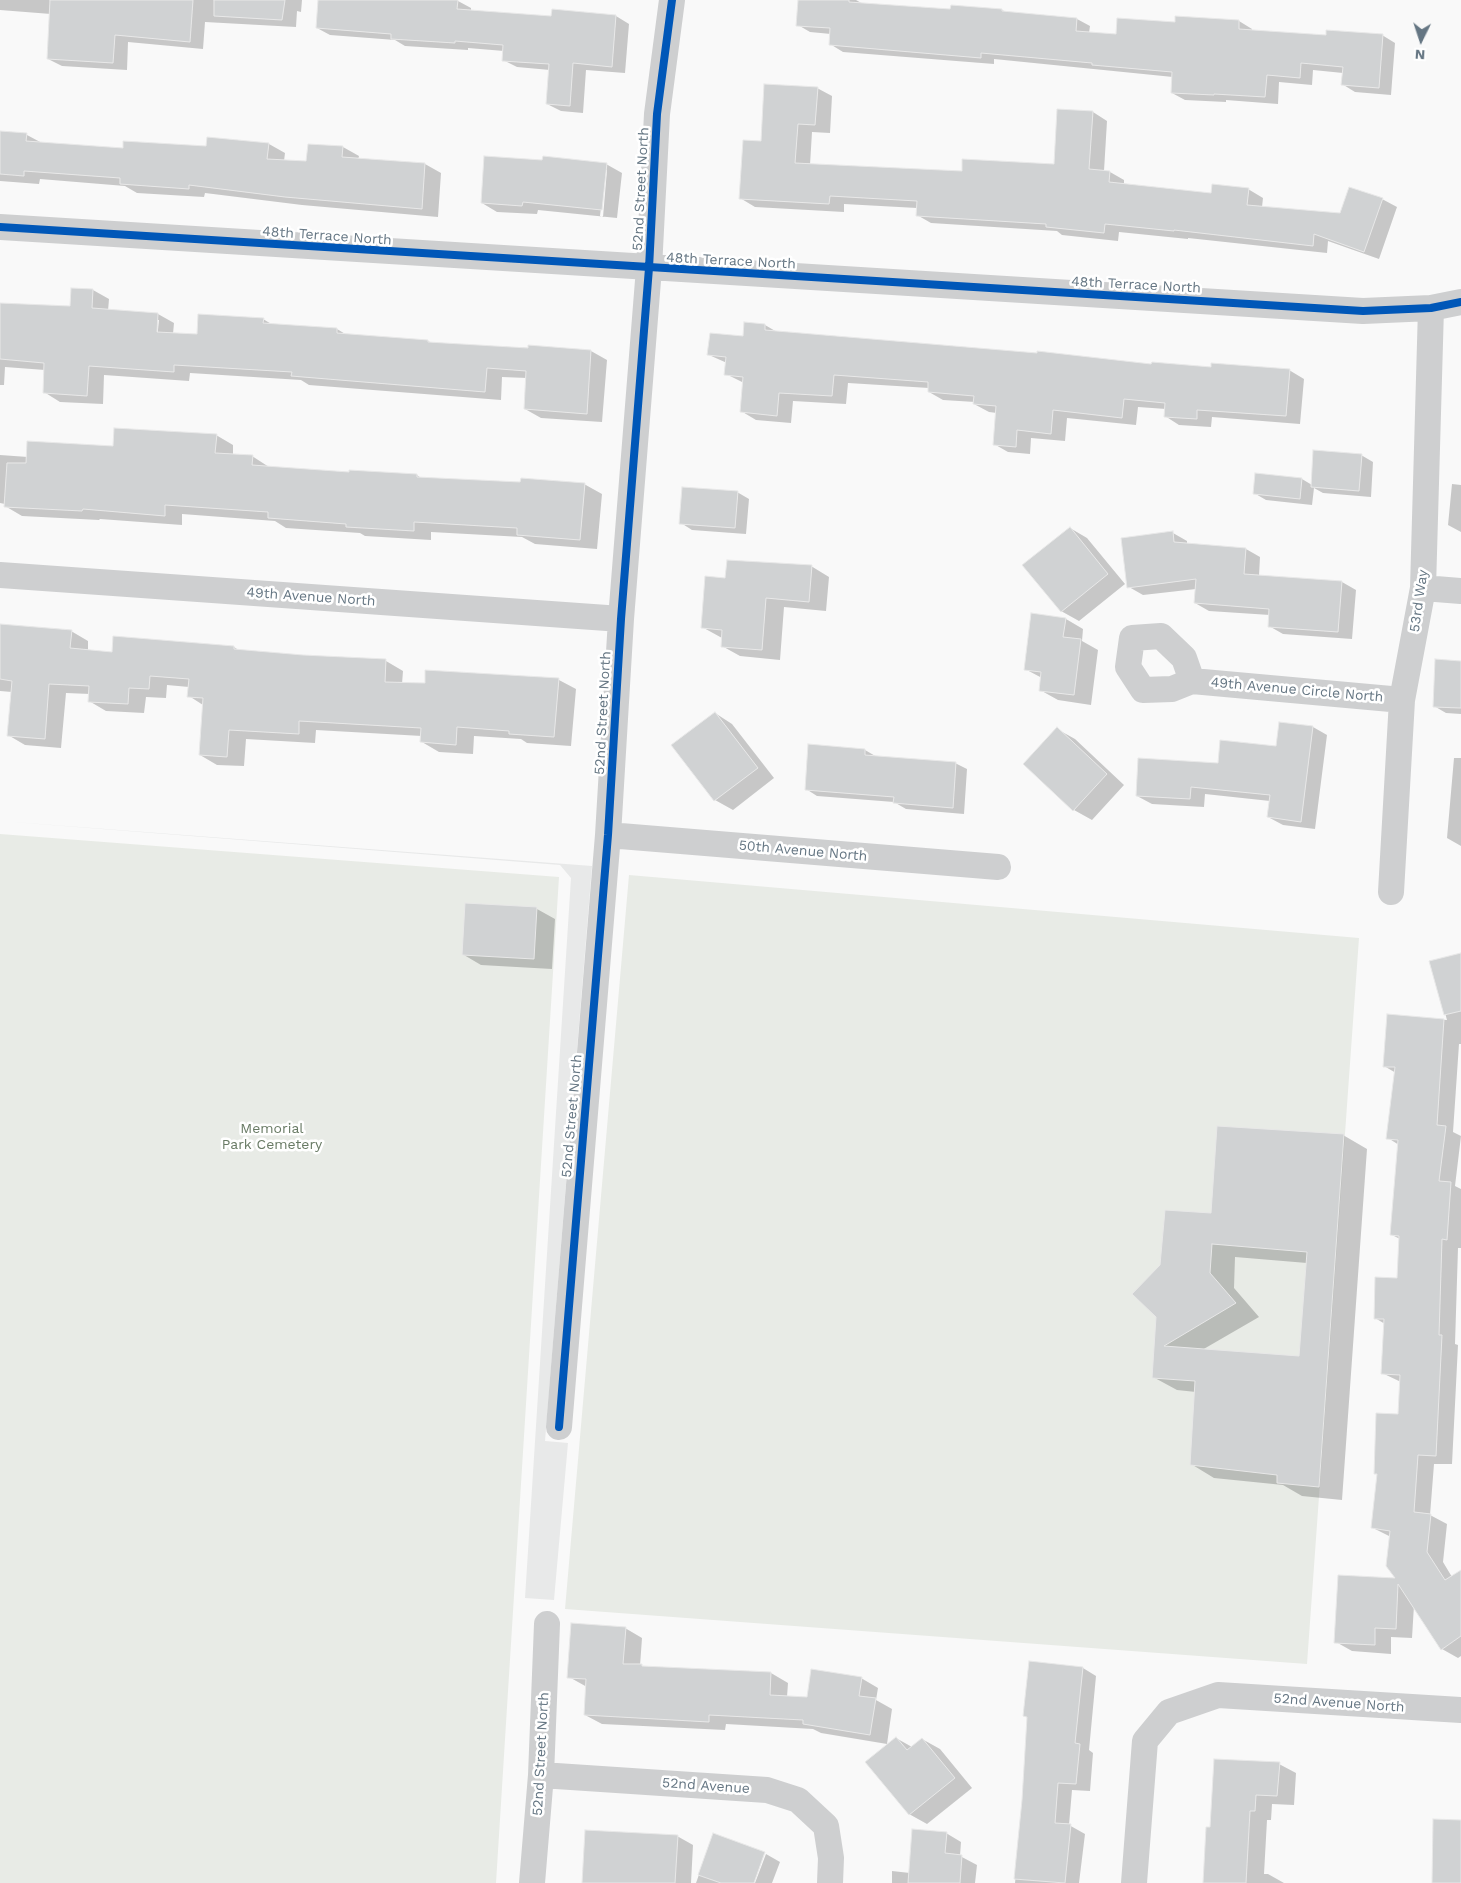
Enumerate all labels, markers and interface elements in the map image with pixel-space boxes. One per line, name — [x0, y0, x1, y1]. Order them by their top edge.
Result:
north arrow — [1396, 15, 1446, 65]
text: N — [1414, 47, 1426, 63]
street label: 52nd Street North — [629, 127, 653, 251]
street label: 48th Terrace North — [262, 223, 392, 249]
street label: 48th Terrace North — [666, 249, 796, 273]
street label: 48th Terrace North — [1071, 273, 1201, 297]
street label: 53rd Way — [1406, 569, 1432, 633]
street label: 49th Avenue North — [246, 584, 376, 610]
street label: 52nd Street North — [591, 651, 615, 775]
street label: 49th Avenue Circle North — [1210, 674, 1384, 706]
street label: 50th Avenue North — [738, 837, 868, 865]
street label: 52nd Street North — [558, 1054, 586, 1178]
park label: Memorial Park Cemetery — [222, 1121, 322, 1154]
street label: 52nd Avenue North — [1273, 1690, 1405, 1716]
street label: 52nd Street North — [529, 1692, 553, 1816]
street label: 52nd Avenue — [661, 1775, 751, 1797]

